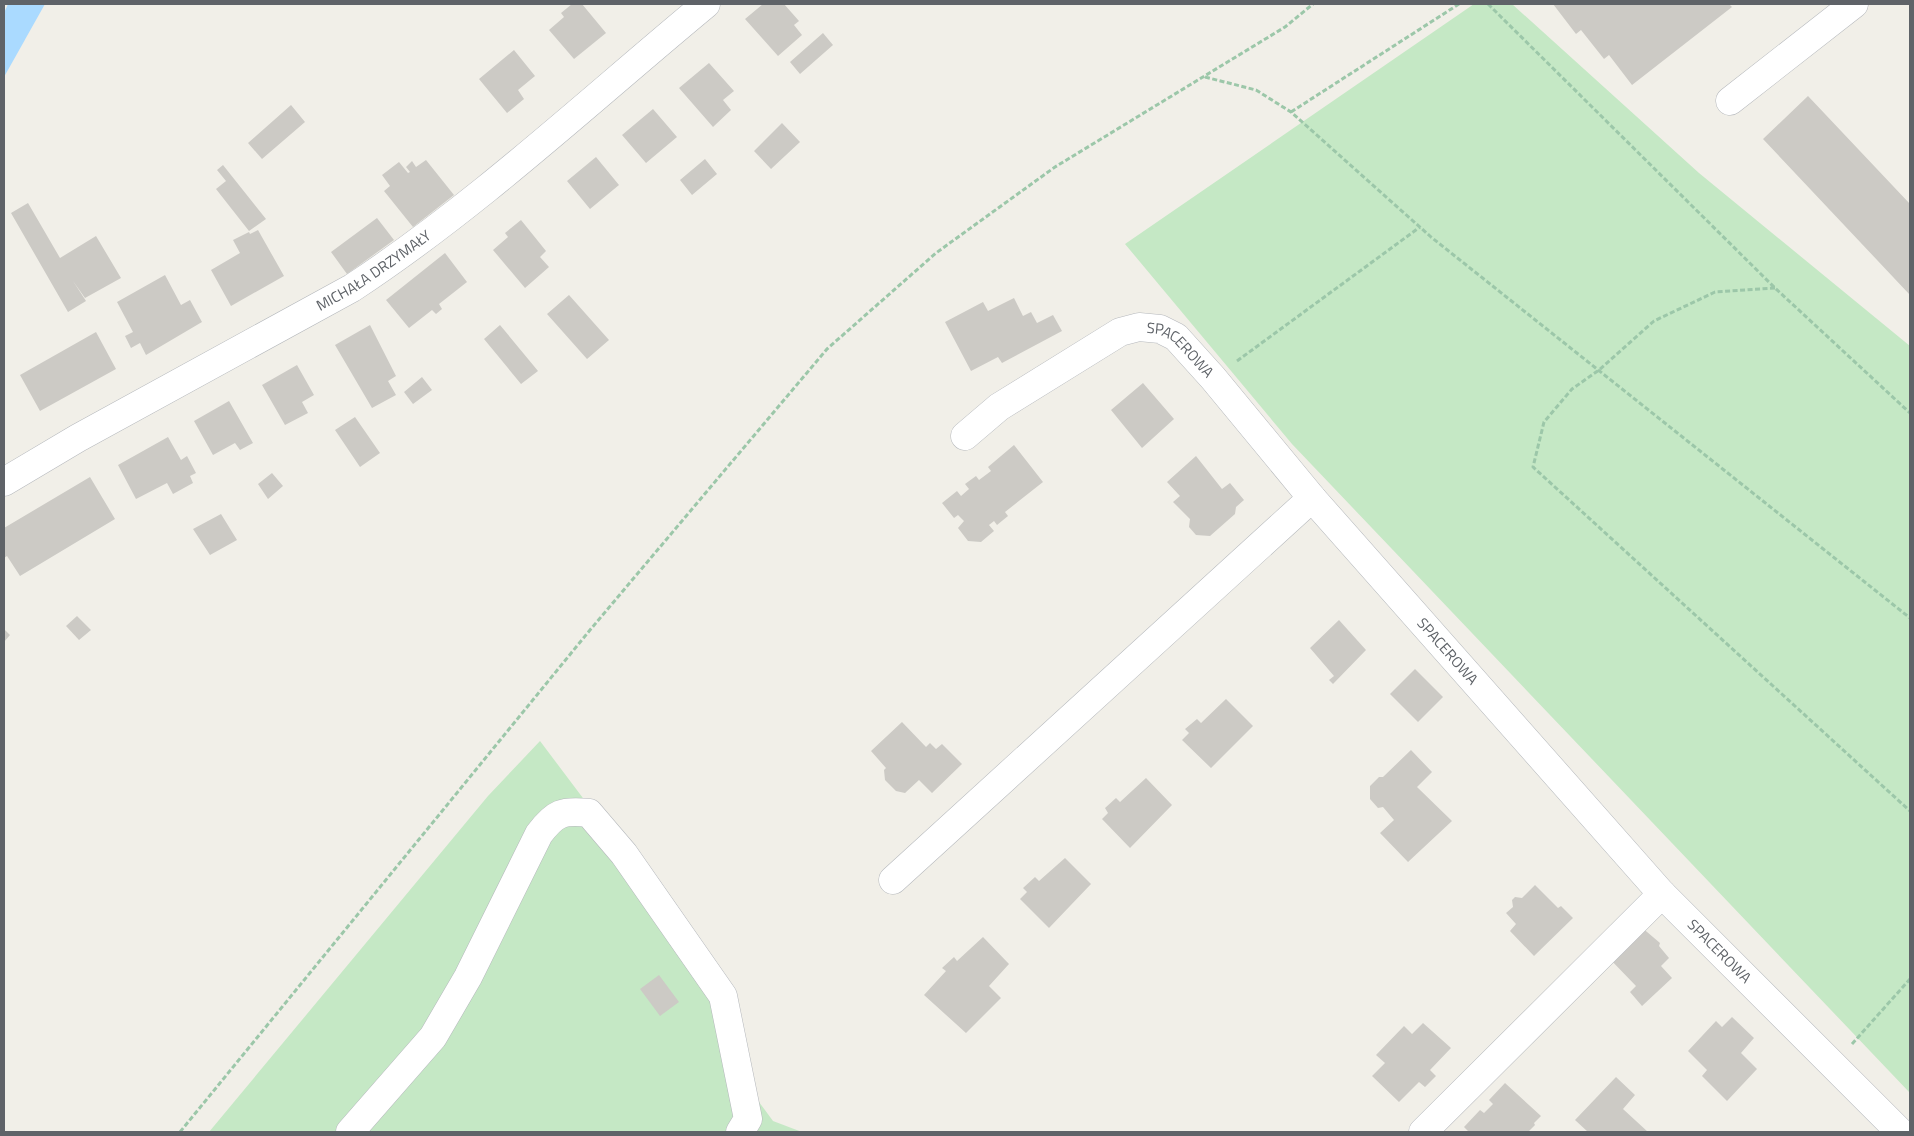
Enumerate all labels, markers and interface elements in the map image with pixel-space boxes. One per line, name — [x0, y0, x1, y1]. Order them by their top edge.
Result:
street label: MICHAŁA DRZYMAŁY — [312, 224, 436, 317]
street label: SPACEROWA — [1146, 316, 1220, 383]
street label: SPACEROWA — [1412, 612, 1484, 690]
street label: SPACEROWA — [1682, 914, 1757, 988]

